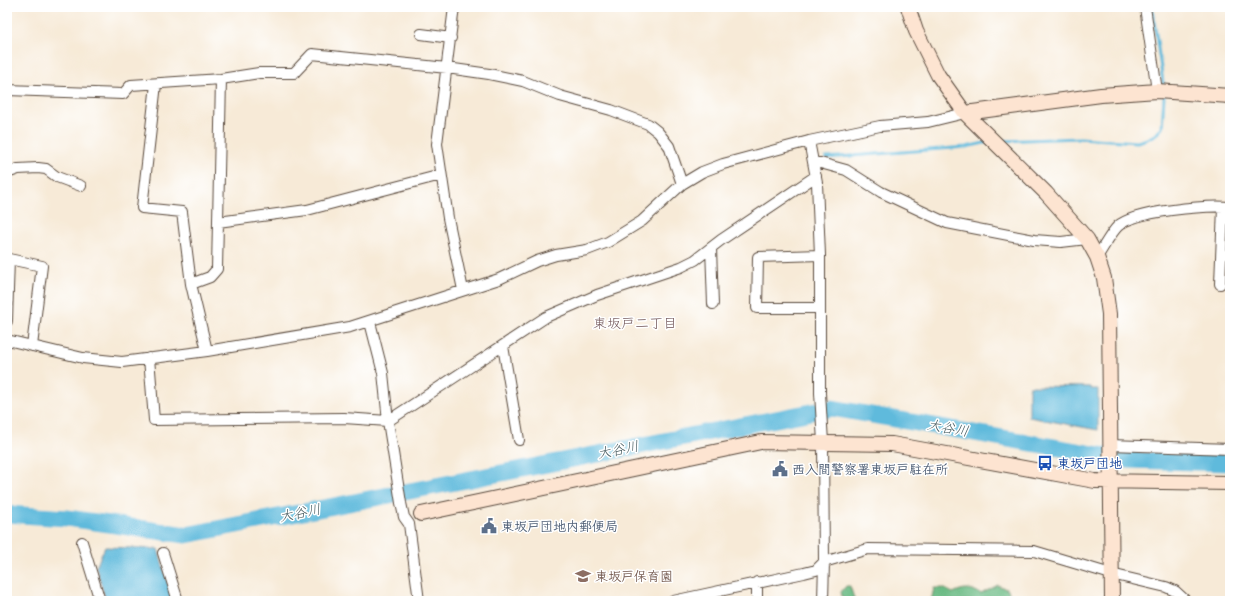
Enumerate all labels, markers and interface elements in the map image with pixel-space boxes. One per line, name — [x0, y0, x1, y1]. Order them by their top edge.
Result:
district label: 東坂戸二丁目 — [593, 311, 677, 336]
water label: 大谷川 — [925, 412, 971, 444]
water label: 大谷川 — [595, 434, 641, 466]
place label: 東坂戸団地 — [1057, 452, 1122, 475]
bus stop icon: 東坂戸団地 — [1036, 454, 1054, 472]
place label: 西入間警察署東坂戸駐在所 — [792, 458, 948, 481]
public building icon: 西入間警察署東坂戸駐在所 — [771, 460, 789, 478]
water label: 大谷川 — [277, 497, 323, 529]
place label: 東坂戸団地内郵便局 — [501, 515, 618, 538]
public building icon: 東坂戸団地内郵便局 — [480, 517, 498, 535]
place label: 東坂戸保育園 — [595, 565, 673, 588]
school or university icon: 東坂戸保育園 — [574, 567, 592, 585]

